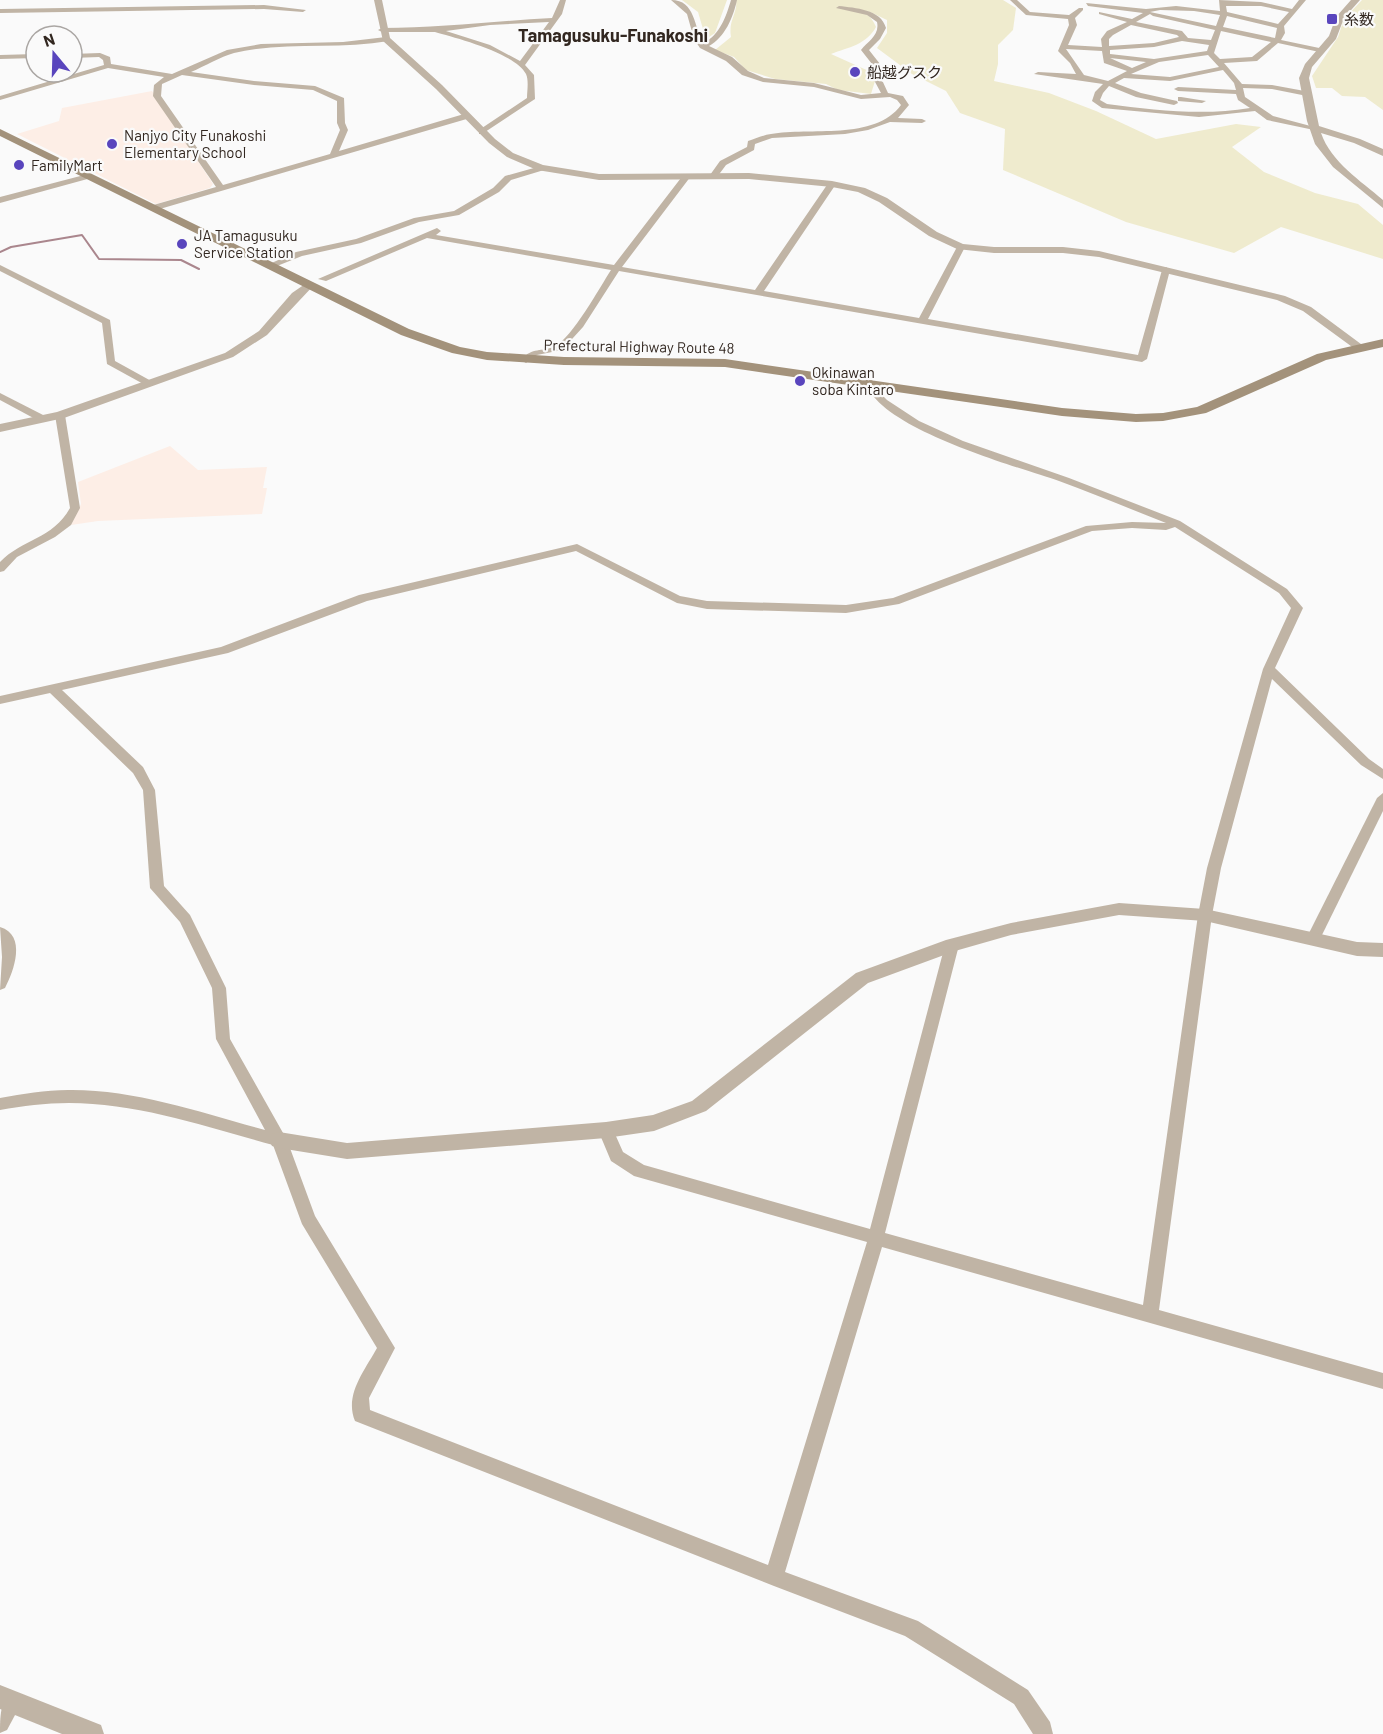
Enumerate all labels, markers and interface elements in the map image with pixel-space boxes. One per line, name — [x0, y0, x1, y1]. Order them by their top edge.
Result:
place label: 糸数 — [1344, 10, 1374, 28]
marker: 糸数 — [1325, 12, 1339, 26]
north arrow — [24, 24, 84, 84]
district label: Tamagusuku-Funakoshi — [518, 24, 708, 46]
text: N — [41, 29, 57, 50]
place label: 船越グスク — [867, 63, 942, 81]
marker: 船越グスク — [848, 65, 862, 79]
place label: Nanjyo City Funakoshi Elementary School — [124, 126, 266, 161]
marker: Nanjyo City Funakoshi Elementary School — [105, 137, 119, 151]
place label: FamilyMart — [31, 156, 103, 174]
marker: FamilyMart — [12, 158, 26, 172]
place label: JA Tamagusuku Service Station — [194, 226, 298, 261]
marker: JA Tamagusuku Service Station — [175, 237, 189, 251]
street label: Prefectural Highway Route 48 — [543, 335, 735, 357]
place label: Okinawan soba Kintaro — [812, 363, 894, 398]
marker: Okinawan soba Kintaro — [793, 374, 807, 388]

